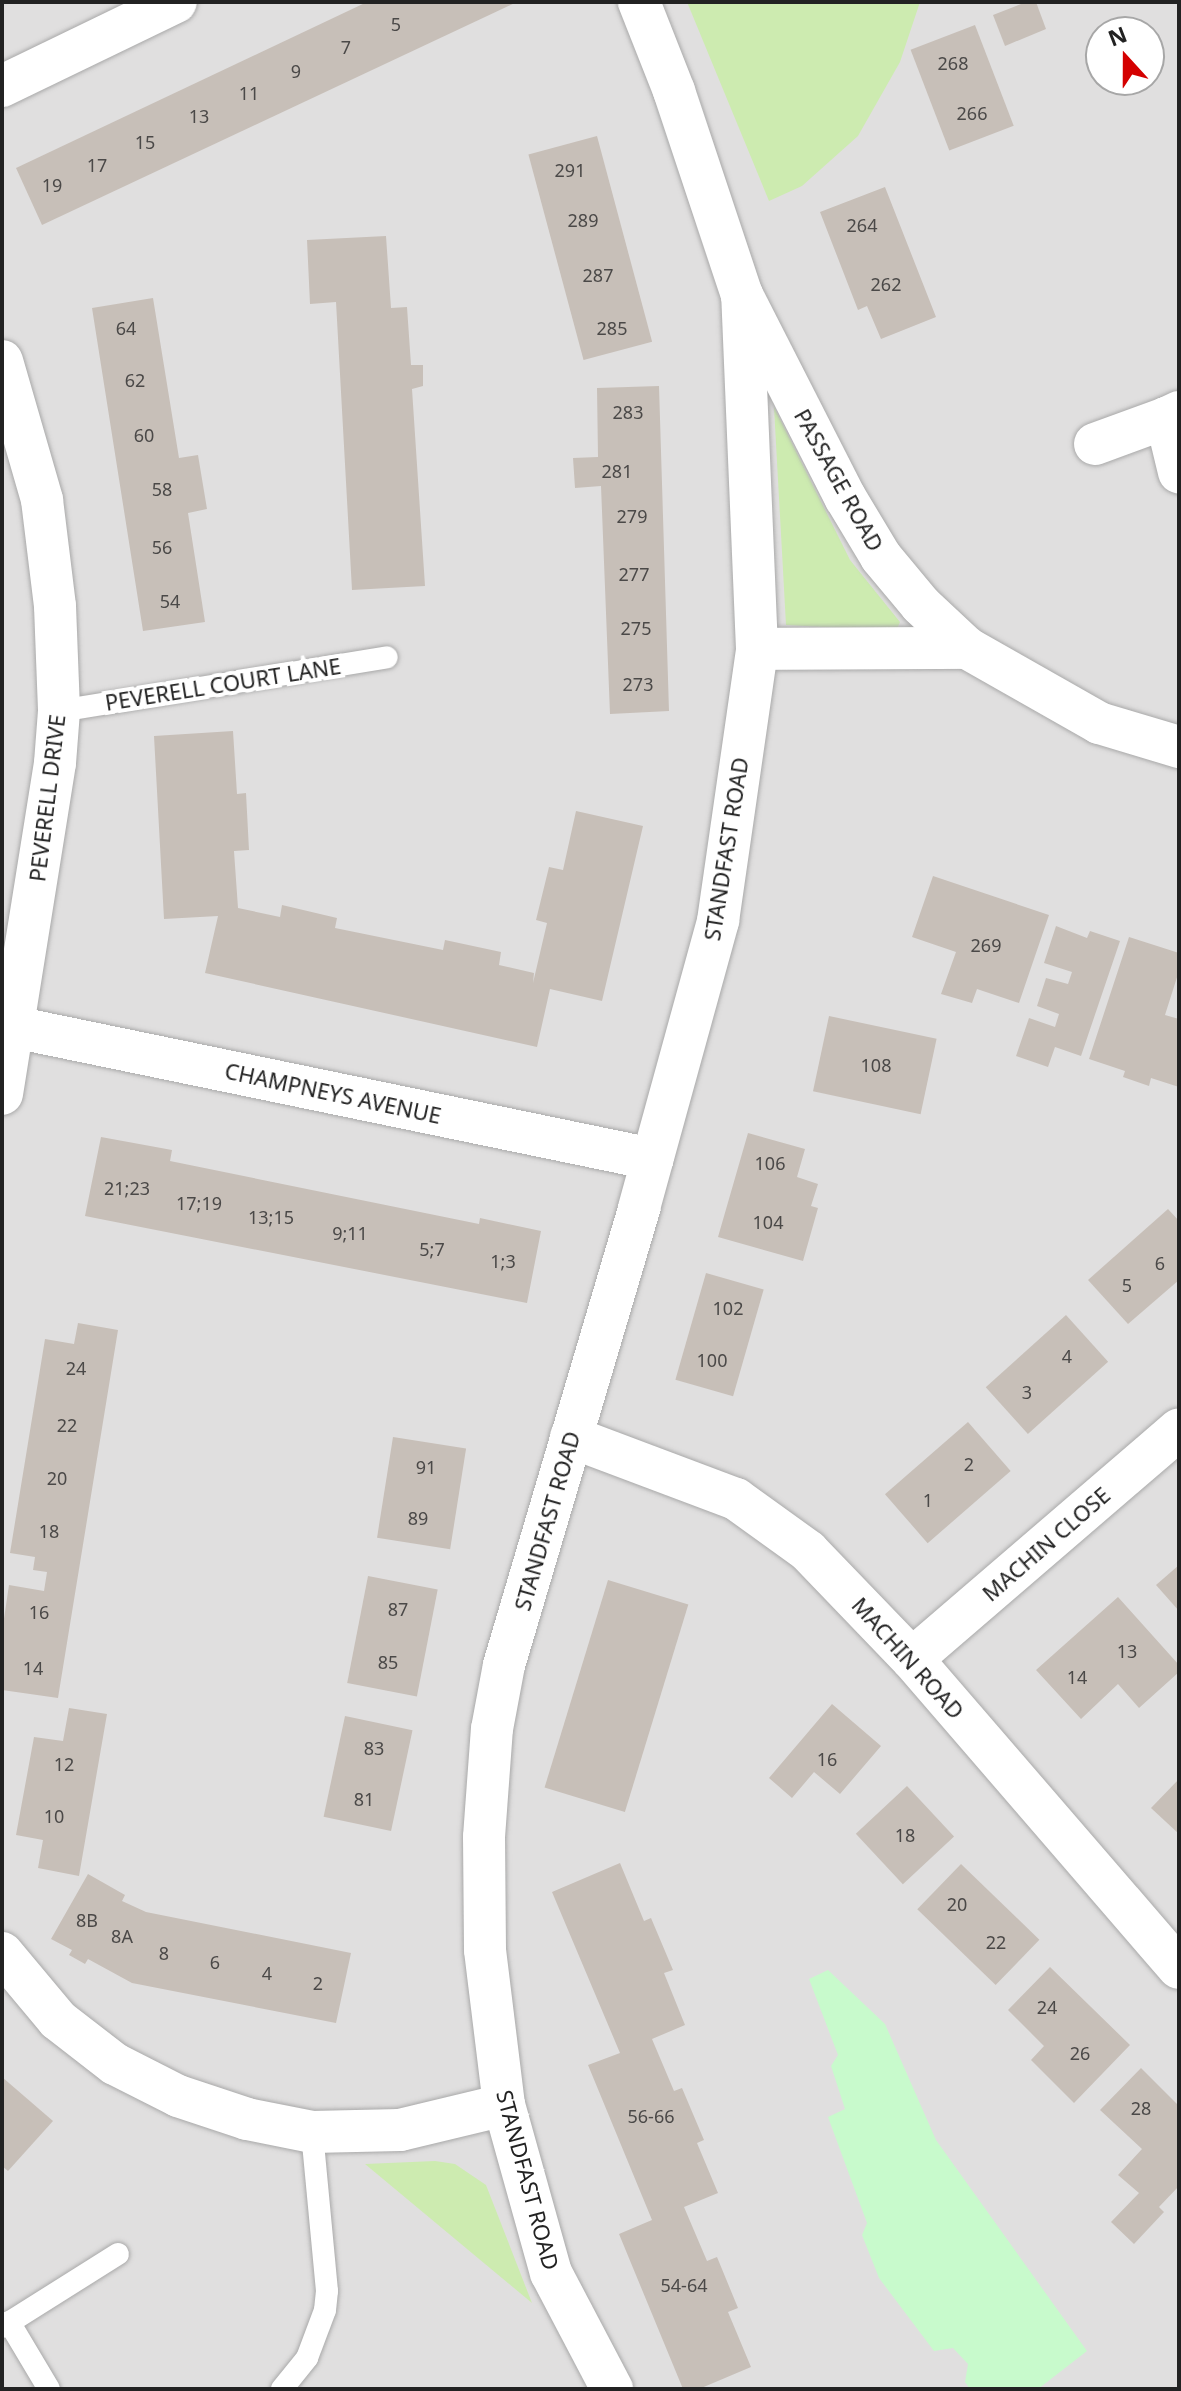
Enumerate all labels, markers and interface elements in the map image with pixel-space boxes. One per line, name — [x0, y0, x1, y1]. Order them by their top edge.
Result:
house number: 5 — [391, 13, 401, 35]
north arrow — [1085, 16, 1165, 96]
text: N — [1103, 18, 1131, 53]
house number: 7 — [341, 36, 351, 58]
house number: 268 — [938, 52, 968, 74]
house number: 9 — [291, 60, 301, 82]
house number: 11 — [239, 82, 259, 104]
house number: 266 — [957, 102, 987, 124]
house number: 13 — [189, 105, 209, 127]
house number: 15 — [135, 131, 155, 153]
house number: 17 — [87, 154, 107, 176]
house number: 291 — [555, 159, 585, 181]
house number: 19 — [42, 174, 62, 196]
house number: 289 — [568, 209, 598, 231]
house number: 264 — [847, 214, 877, 236]
house number: 287 — [583, 264, 613, 286]
house number: 262 — [871, 273, 901, 295]
house number: 64 — [116, 317, 136, 339]
house number: 285 — [597, 317, 627, 339]
house number: 62 — [125, 369, 145, 391]
house number: 283 — [613, 401, 643, 423]
street label: PASSAGE ROAD — [789, 404, 889, 556]
house number: 60 — [134, 424, 154, 446]
house number: 281 — [602, 460, 632, 482]
house number: 58 — [152, 478, 172, 500]
house number: 279 — [617, 505, 647, 527]
house number: 56 — [152, 536, 172, 558]
house number: 277 — [619, 563, 649, 585]
house number: 54 — [160, 590, 180, 612]
house number: 275 — [621, 617, 651, 639]
street label: PEVERELL COURT LANE — [103, 652, 343, 716]
house number: 273 — [623, 673, 653, 695]
street label: PEVERELL DRIVE — [24, 713, 70, 883]
street label: STANDFAST ROAD — [698, 755, 754, 943]
house number: 269 — [971, 934, 1001, 956]
house number: 108 — [861, 1054, 891, 1076]
street label: CHAMPNEYS AVENUE — [222, 1057, 444, 1129]
house number: 106 — [755, 1152, 785, 1174]
house number: 21;23 — [104, 1177, 150, 1199]
house number: 17;19 — [176, 1192, 222, 1214]
house number: 13;15 — [248, 1206, 294, 1228]
house number: 104 — [753, 1211, 783, 1233]
house number: 9;11 — [332, 1222, 368, 1244]
house number: 5;7 — [419, 1238, 445, 1260]
house number: 1;3 — [490, 1250, 516, 1272]
house number: 6 — [1155, 1252, 1165, 1274]
house number: 5 — [1122, 1274, 1132, 1296]
house number: 102 — [713, 1297, 743, 1319]
house number: 4 — [1062, 1345, 1072, 1367]
house number: 100 — [697, 1349, 727, 1371]
house number: 24 — [66, 1357, 86, 1379]
house number: 3 — [1022, 1381, 1032, 1403]
house number: 22 — [57, 1414, 77, 1436]
street label: STANDFAST ROAD — [509, 1428, 585, 1614]
house number: 2 — [964, 1453, 974, 1475]
house number: 91 — [416, 1456, 436, 1478]
house number: 20 — [47, 1467, 67, 1489]
street label: MACHIN CLOSE — [977, 1482, 1115, 1606]
house number: 1 — [923, 1489, 933, 1511]
house number: 89 — [408, 1507, 428, 1529]
house number: 18 — [39, 1520, 59, 1542]
street label: MACHIN ROAD — [847, 1592, 969, 1724]
house number: 87 — [388, 1598, 408, 1620]
house number: 16 — [29, 1601, 49, 1623]
house number: 13 — [1117, 1640, 1137, 1662]
house number: 85 — [378, 1651, 398, 1673]
house number: 14 — [23, 1657, 43, 1679]
house number: 14 — [1067, 1666, 1087, 1688]
house number: 83 — [364, 1737, 384, 1759]
house number: 16 — [817, 1748, 837, 1770]
house number: 12 — [54, 1753, 74, 1775]
house number: 81 — [354, 1788, 374, 1810]
house number: 10 — [44, 1805, 64, 1827]
house number: 18 — [895, 1824, 915, 1846]
house number: 20 — [947, 1893, 967, 1915]
house number: 8B — [76, 1909, 98, 1931]
house number: 8A — [111, 1925, 133, 1947]
house number: 22 — [986, 1931, 1006, 1953]
house number: 8 — [159, 1942, 169, 1964]
house number: 6 — [210, 1951, 220, 1973]
house number: 4 — [262, 1962, 272, 1984]
house number: 2 — [313, 1972, 323, 1994]
house number: 24 — [1037, 1996, 1057, 2018]
house number: 26 — [1070, 2042, 1090, 2064]
street label: STANDFAST ROAD — [491, 2087, 565, 2273]
house number: 28 — [1131, 2097, 1151, 2119]
house number: 56-66 — [628, 2105, 674, 2127]
house number: 54-64 — [661, 2274, 707, 2296]

